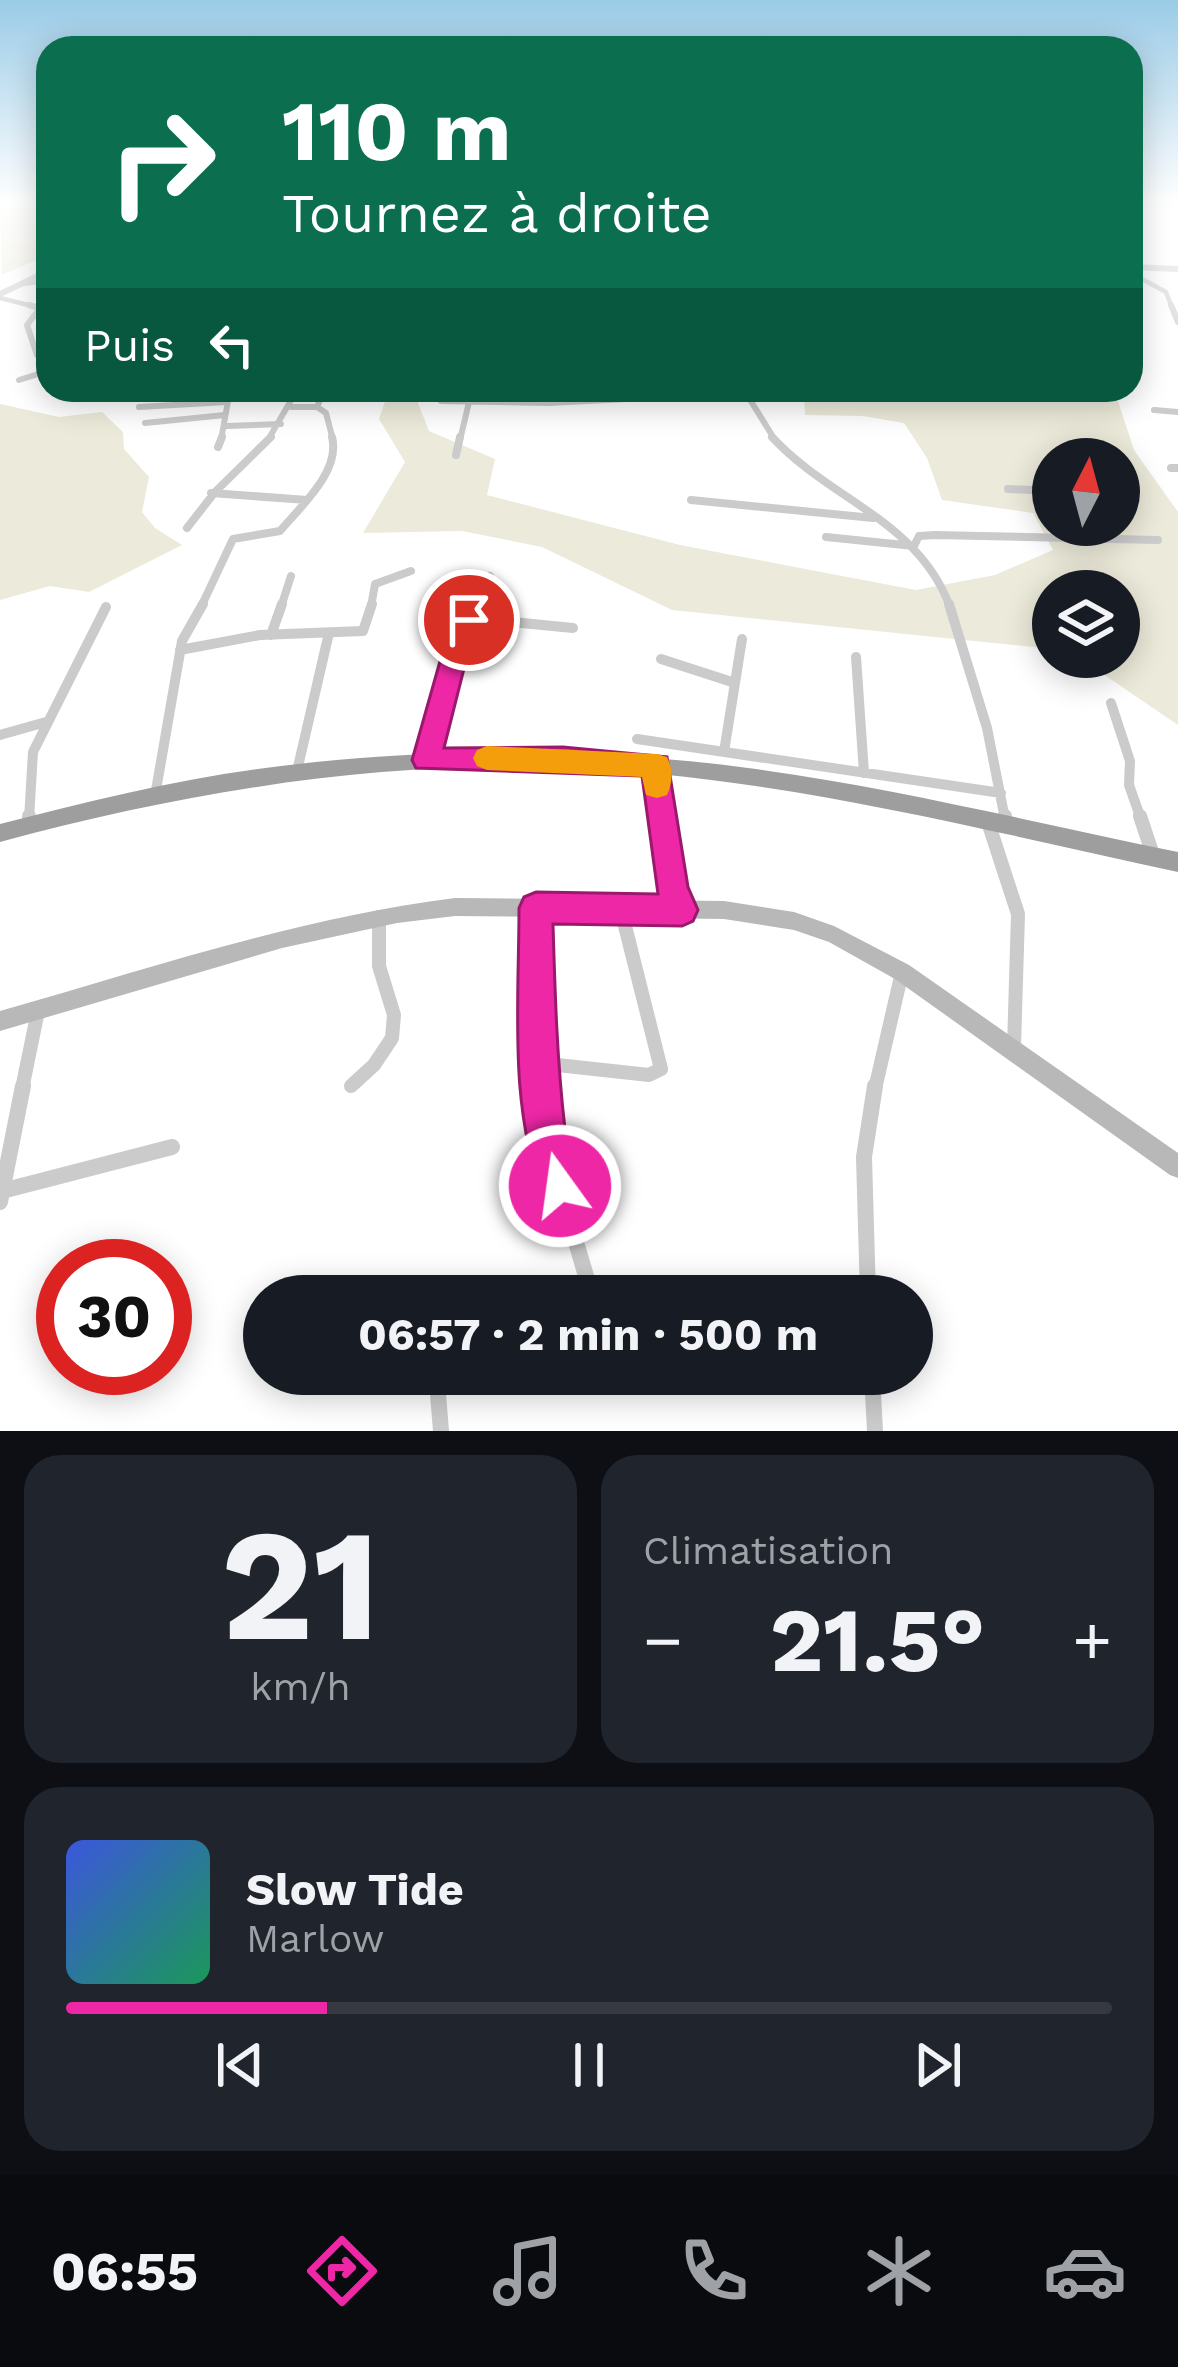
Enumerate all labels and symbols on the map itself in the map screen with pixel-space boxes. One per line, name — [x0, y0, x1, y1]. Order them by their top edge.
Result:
north arrow — [1032, 438, 1140, 546]
pin — [418, 569, 520, 671]
position arrow — [497, 1123, 623, 1249]
speed limit sign: 30 — [36, 1239, 192, 1395]

